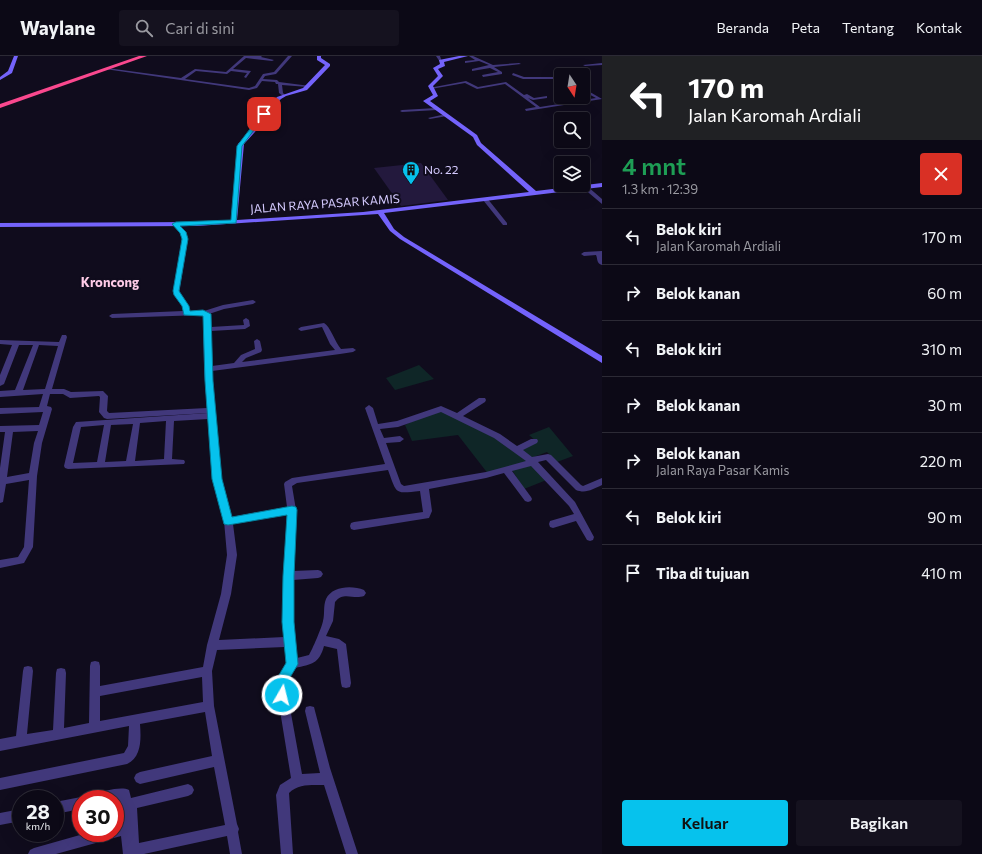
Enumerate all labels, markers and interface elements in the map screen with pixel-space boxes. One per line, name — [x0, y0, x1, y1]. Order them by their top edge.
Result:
search box — [119, 10, 399, 46]
text: Waylane — [20, 16, 95, 39]
icon: search — [133, 17, 155, 39]
text: Cari di sini — [165, 19, 235, 37]
text: Beranda — [717, 19, 769, 36]
text: Peta — [791, 19, 820, 36]
text: Tentang — [842, 19, 894, 36]
text: Kontak — [916, 19, 962, 36]
north arrow — [554, 68, 590, 104]
map controls — [554, 68, 590, 192]
text: 170 m — [688, 70, 764, 104]
icon: left — [622, 72, 674, 124]
pin — [247, 97, 281, 131]
icon: arrive — [253, 103, 275, 125]
text: Jalan Karomah Ardiali — [688, 104, 861, 126]
button: search — [554, 112, 590, 148]
text: 4 mnt — [622, 151, 686, 180]
button: close — [920, 153, 962, 195]
button: layers — [554, 156, 590, 192]
building icon: No. 22 — [401, 160, 421, 185]
place label: No. 22 — [424, 162, 459, 176]
text: 1.3 km · 12:39 — [622, 181, 698, 197]
street label: JALAN RAYA PASAR KAMIS — [250, 191, 400, 216]
text: Belok kiri — [656, 220, 722, 238]
icon: left — [622, 226, 644, 248]
text: 170 m — [922, 228, 962, 246]
text: Jalan Karomah Ardiali — [656, 238, 781, 254]
district label: Kroncong — [81, 274, 139, 290]
icon: right — [622, 282, 644, 304]
text: Belok kanan — [656, 284, 740, 302]
text: 60 m — [927, 284, 962, 302]
icon: left — [622, 338, 644, 360]
text: Belok kiri — [656, 340, 722, 358]
text: 310 m — [921, 340, 962, 358]
icon: right — [622, 394, 644, 416]
text: Belok kanan — [656, 396, 740, 414]
text: 30 m — [928, 396, 962, 414]
text: Belok kanan — [656, 444, 740, 462]
icon: right — [622, 450, 644, 472]
text: 220 m — [920, 452, 962, 470]
text: Jalan Raya Pasar Kamis — [656, 462, 789, 478]
icon: left — [622, 506, 644, 528]
text: Belok kiri — [656, 508, 722, 526]
text: 90 m — [927, 508, 962, 526]
icon: arrive — [622, 562, 644, 584]
text: Tiba di tujuan — [656, 564, 750, 582]
text: 410 m — [921, 564, 962, 582]
position arrow — [261, 674, 303, 716]
speed limit sign: 30 — [72, 790, 124, 842]
text: 28 — [26, 799, 50, 823]
button: Keluar — [622, 800, 788, 846]
button: Bagikan — [796, 800, 962, 846]
text: km/h — [26, 820, 50, 832]

